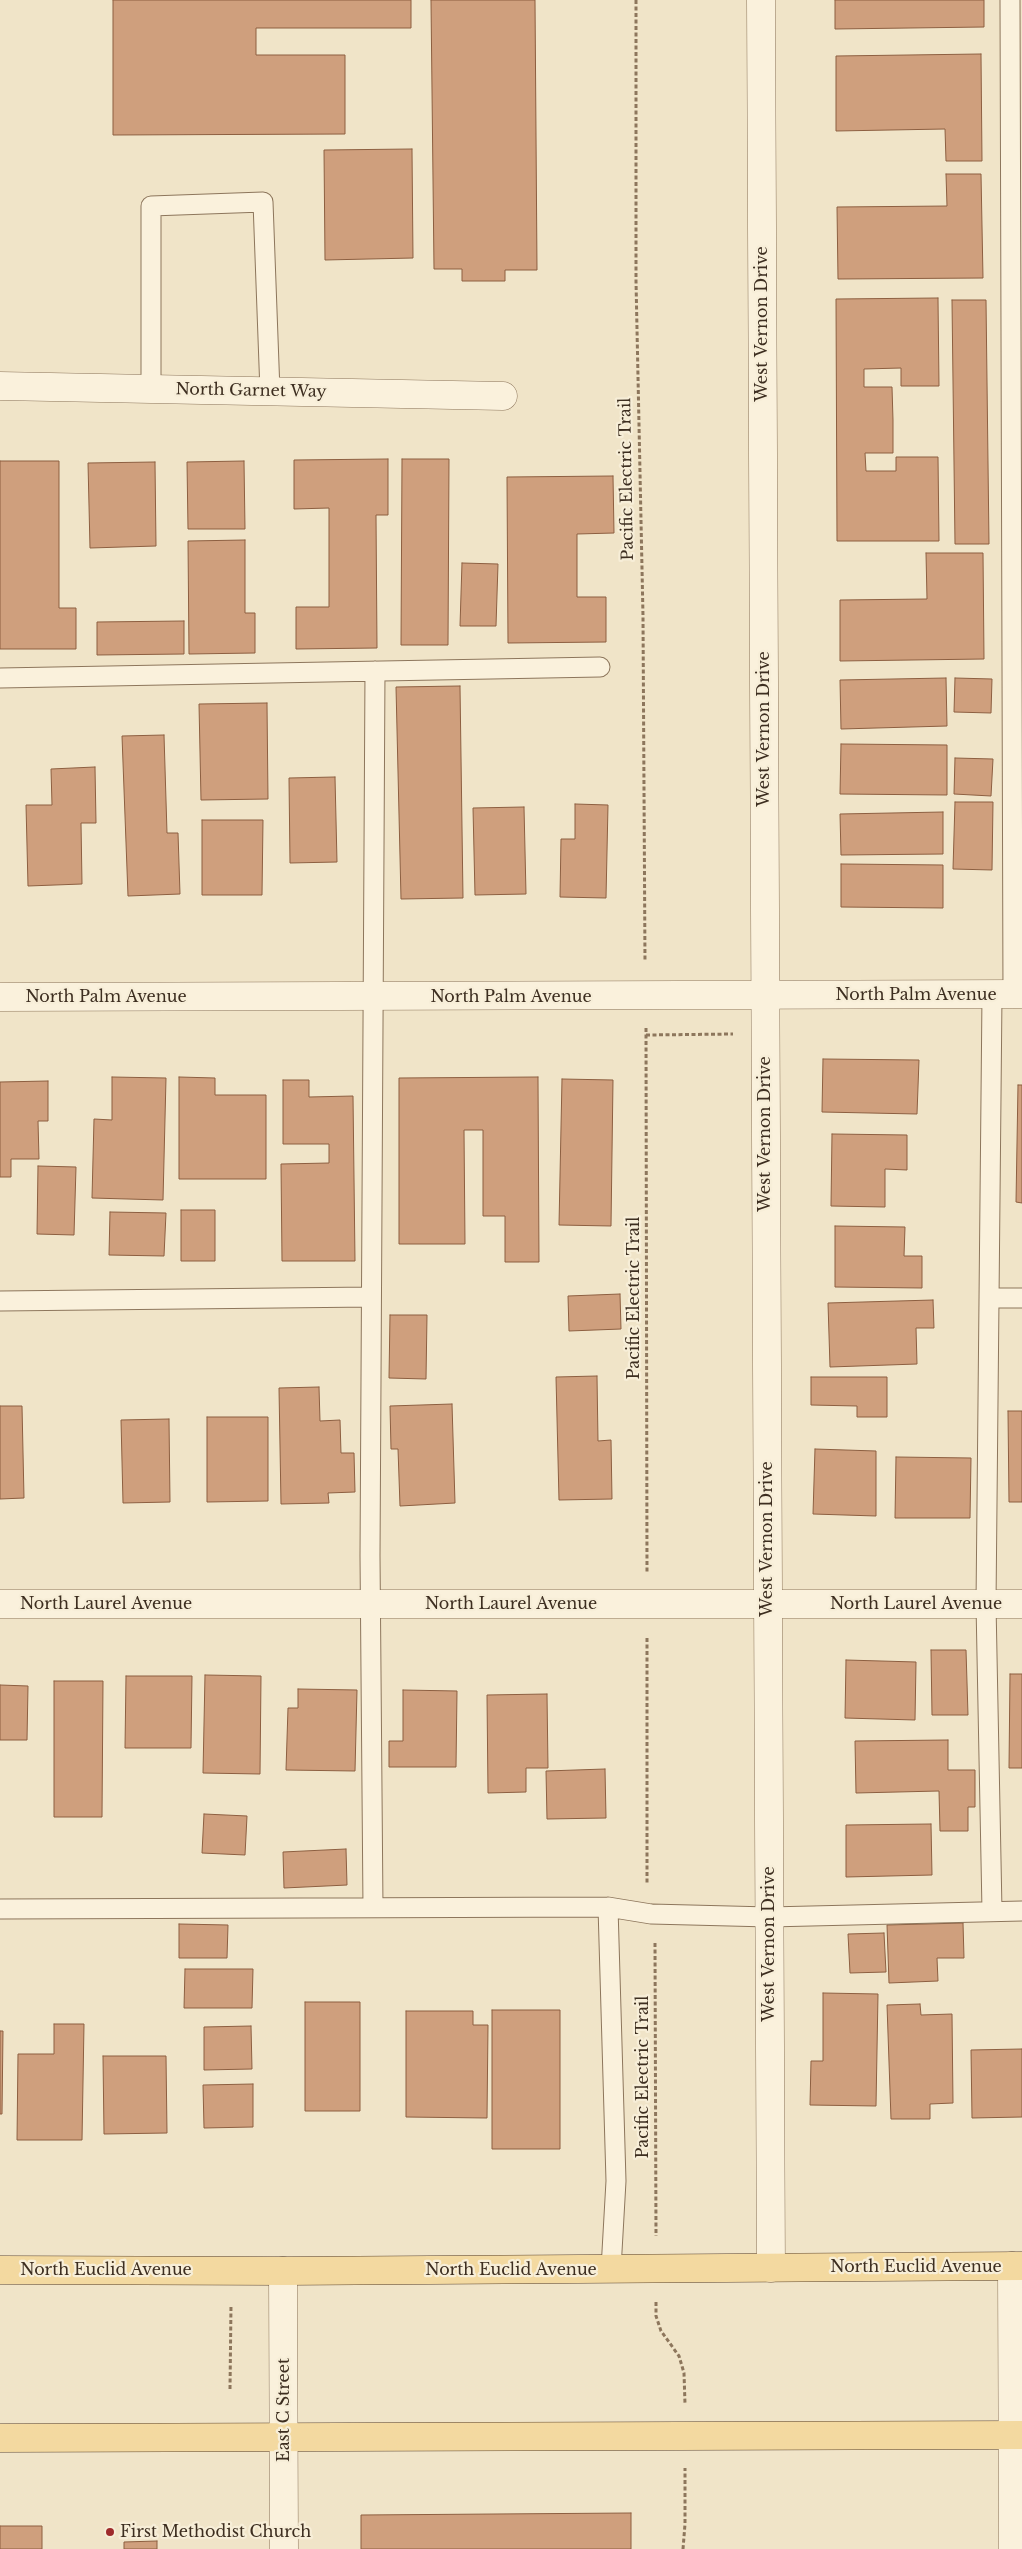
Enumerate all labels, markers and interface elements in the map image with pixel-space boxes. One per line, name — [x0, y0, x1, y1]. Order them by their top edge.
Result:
street label: West Vernon Drive — [752, 246, 772, 402]
street label: North Garnet Way — [175, 380, 327, 402]
street label: Pacific Electric Trail — [616, 397, 638, 561]
street label: West Vernon Drive — [754, 651, 774, 807]
street label: North Palm Avenue — [835, 985, 997, 1005]
street label: North Palm Avenue — [25, 987, 187, 1007]
street label: North Palm Avenue — [430, 987, 592, 1007]
street label: West Vernon Drive — [755, 1056, 775, 1212]
street label: Pacific Electric Trail — [624, 1217, 644, 1379]
street label: West Vernon Drive — [757, 1461, 777, 1617]
street label: North Laurel Avenue — [20, 1594, 192, 1614]
street label: North Laurel Avenue — [425, 1594, 597, 1614]
street label: North Laurel Avenue — [830, 1594, 1002, 1614]
street label: West Vernon Drive — [759, 1866, 779, 2022]
street label: Pacific Electric Trail — [633, 1996, 653, 2158]
street label: North Euclid Avenue — [830, 2257, 1002, 2277]
street label: North Euclid Avenue — [20, 2260, 192, 2280]
street label: North Euclid Avenue — [425, 2260, 597, 2280]
street label: East C Street — [274, 2358, 294, 2462]
place label: First Methodist Church — [120, 2522, 311, 2542]
marker: First Methodist Church — [104, 2526, 116, 2538]

